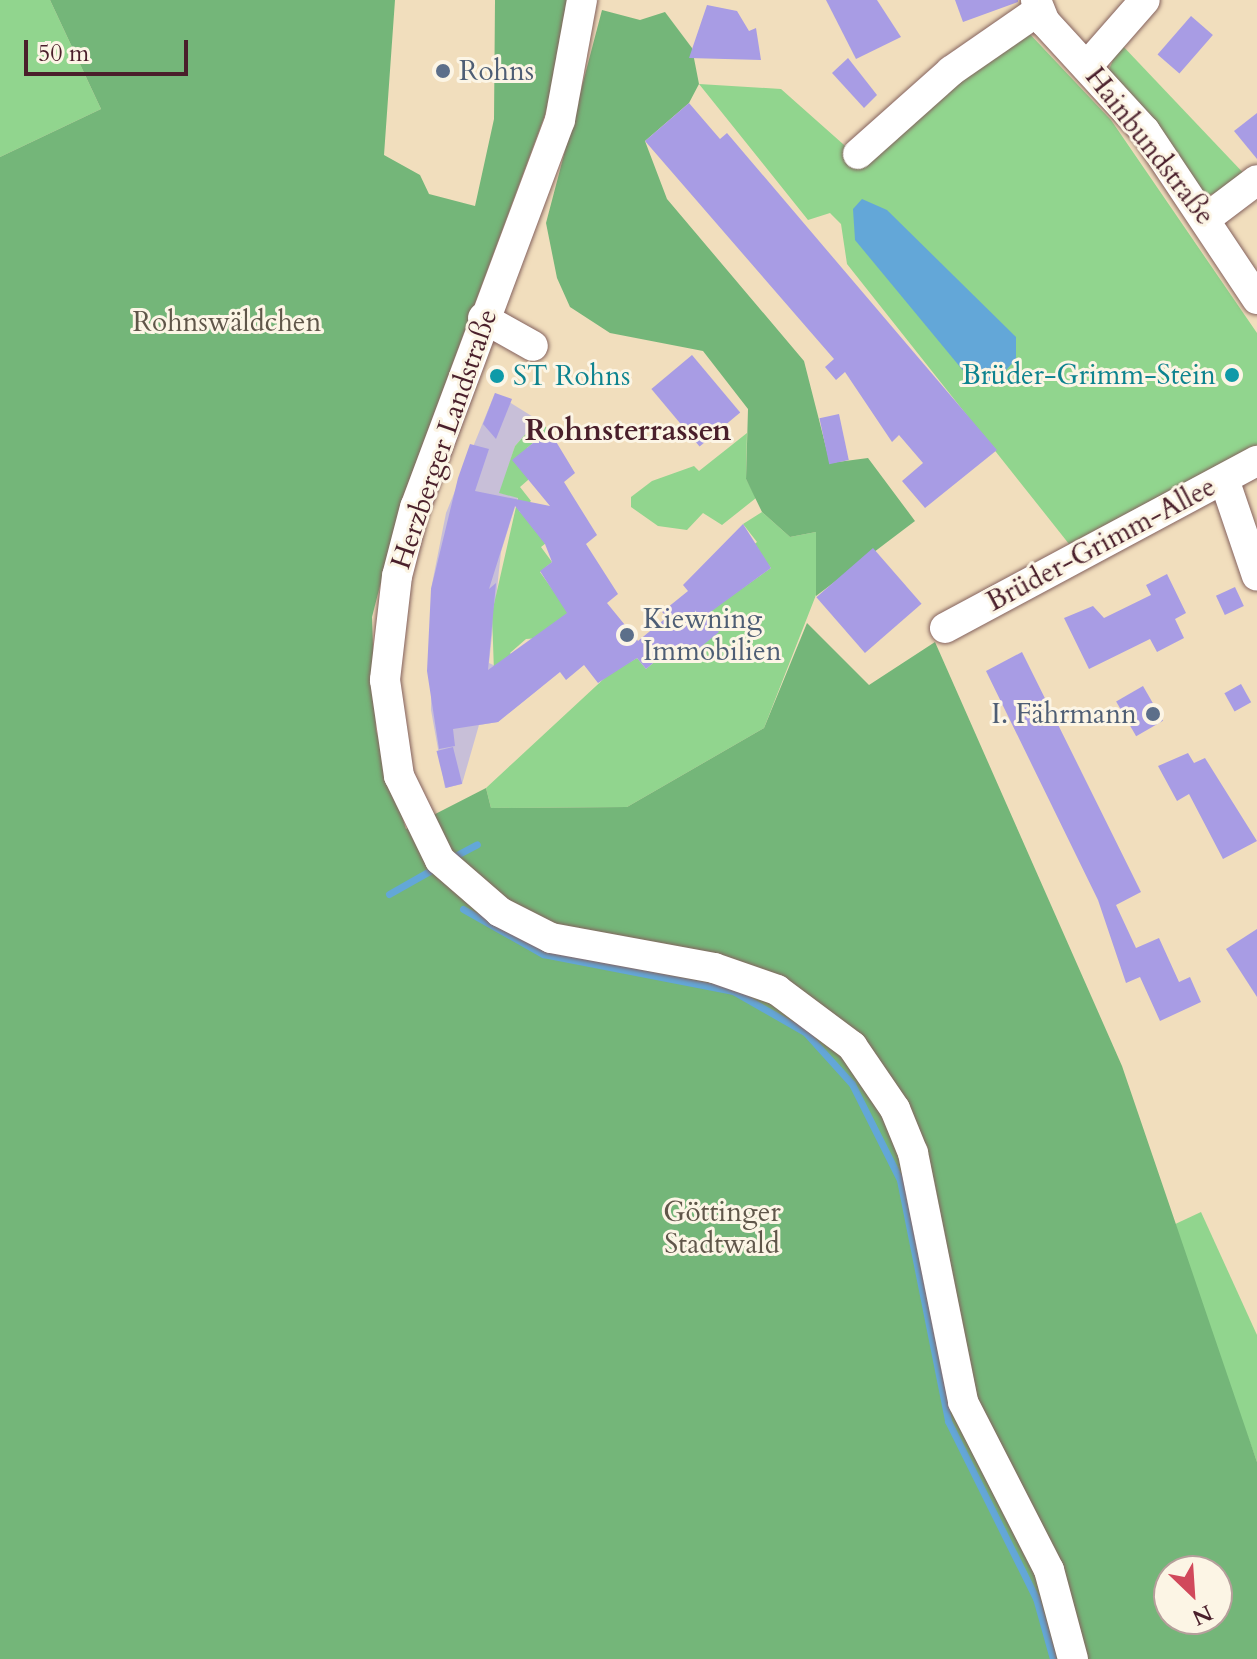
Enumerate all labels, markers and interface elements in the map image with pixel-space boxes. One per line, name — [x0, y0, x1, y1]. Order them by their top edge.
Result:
scale bar — [28, 24, 192, 74]
text: 50 m — [38, 37, 89, 70]
place label: Rohns — [459, 54, 534, 88]
street label: Hainbundstraße — [1078, 61, 1222, 231]
marker: Rohns — [434, 62, 452, 80]
park label: Rohnswäldchen — [133, 305, 321, 339]
street label: Herzberger Landstraße — [384, 305, 504, 573]
place label: Brüder-Grimm-Stein — [962, 358, 1216, 392]
place label: ST Rohns — [513, 359, 630, 393]
marker: Brüder-Grimm-Stein — [1223, 366, 1241, 384]
marker: ST Rohns — [488, 367, 506, 385]
district label: Rohnsterrassen — [525, 413, 731, 449]
street label: Brüder-Grimm-Allee — [981, 469, 1221, 619]
place label: Kiewning Immobilien — [643, 602, 782, 668]
marker: Kiewning Immobilien — [618, 626, 636, 644]
place label: I. Fährmann — [991, 697, 1137, 731]
marker: I. Fährmann — [1144, 705, 1162, 723]
park label: Göttinger Stadtwald — [663, 1195, 781, 1261]
north arrow — [1153, 1555, 1233, 1635]
text: N — [1187, 1597, 1217, 1633]

